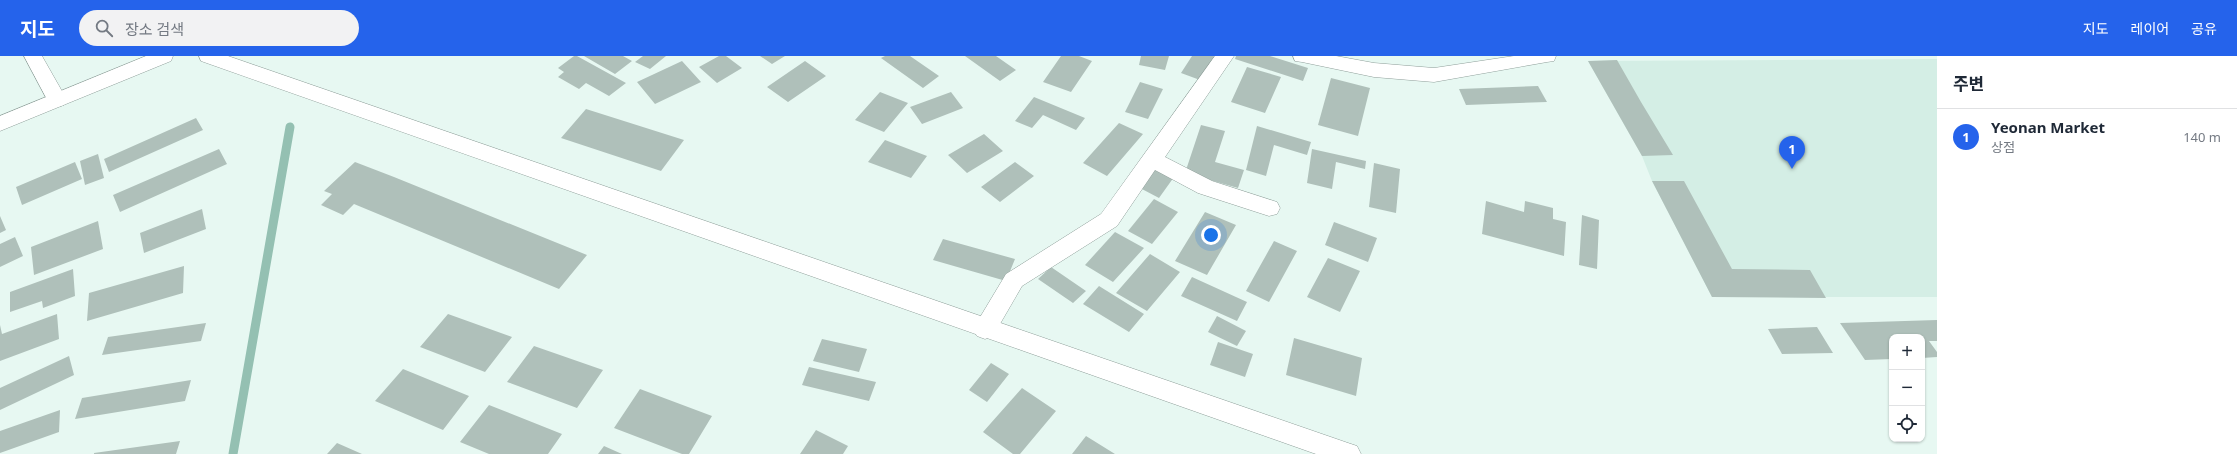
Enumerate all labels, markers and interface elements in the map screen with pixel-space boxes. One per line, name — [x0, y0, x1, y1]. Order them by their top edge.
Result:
search box — [79, 10, 359, 46]
text: 지도 — [20, 16, 55, 42]
icon: search — [93, 17, 115, 39]
text: 장소 검색 — [125, 19, 184, 39]
text: 지도 — [2083, 19, 2109, 38]
text: 레이어 — [2131, 19, 2169, 38]
text: 공유 — [2191, 19, 2217, 38]
text: 주변 — [1953, 72, 1984, 95]
text: Yeonan Market — [1991, 117, 2105, 137]
text: 1 — [1962, 128, 1970, 146]
text: 140 m — [2183, 128, 2221, 146]
pin: 1 — [1779, 136, 1805, 169]
text: 상점 — [1991, 138, 2015, 156]
your location — [1201, 225, 1221, 245]
map controls — [1889, 334, 1925, 442]
button: + — [1889, 334, 1925, 370]
button: − — [1889, 370, 1925, 406]
button: locate — [1889, 406, 1925, 442]

